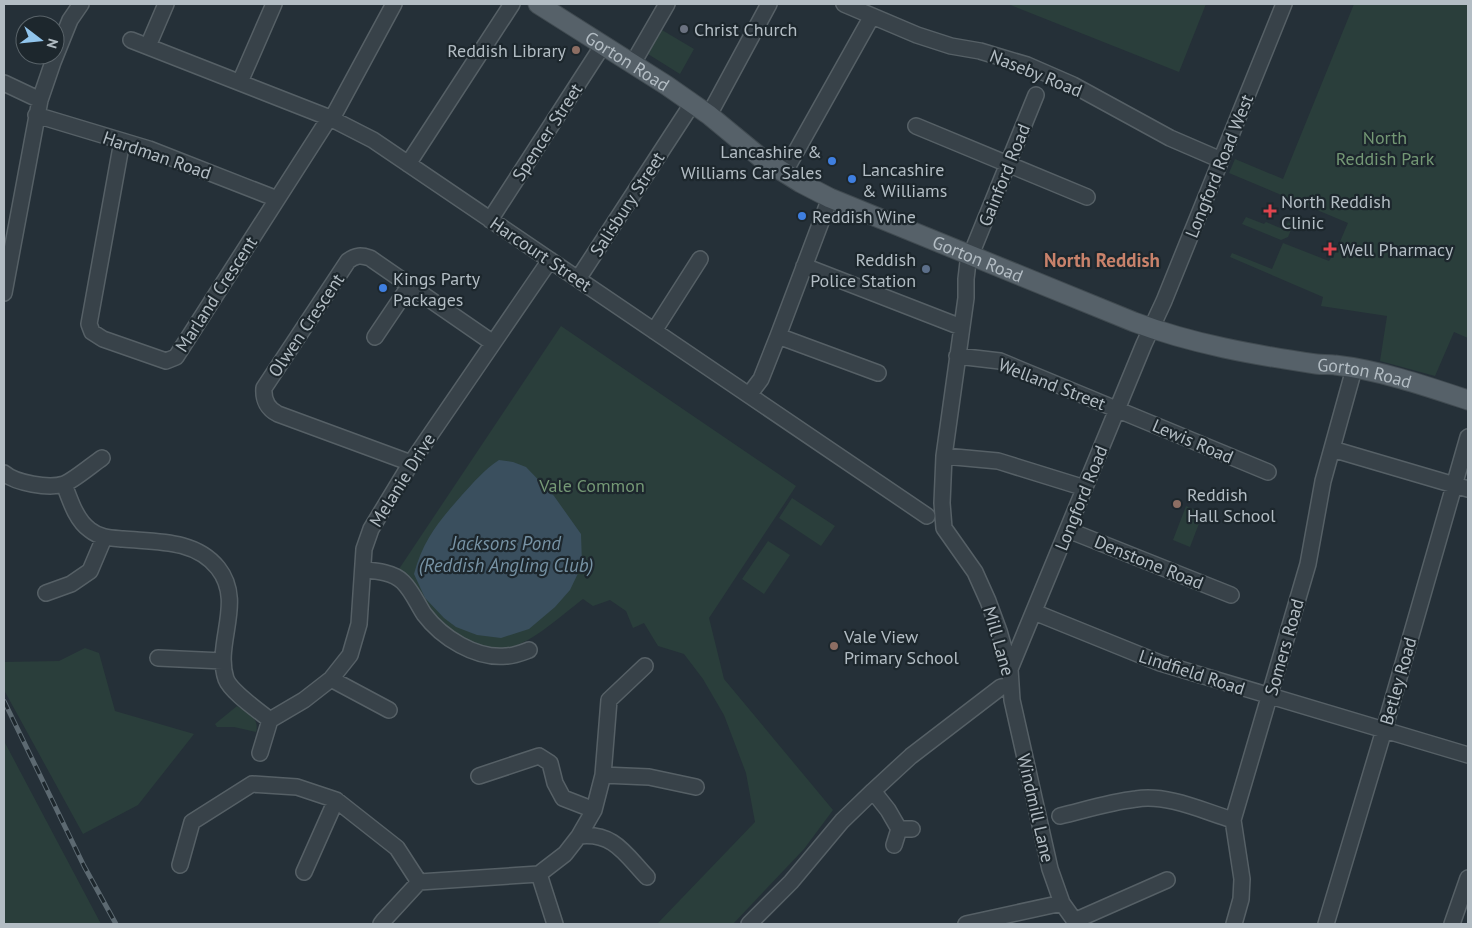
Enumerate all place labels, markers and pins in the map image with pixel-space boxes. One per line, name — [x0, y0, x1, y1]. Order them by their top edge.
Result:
place label: Christ Church — [694, 18, 797, 41]
marker: Christ Church — [678, 23, 690, 35]
place label: Reddish Library — [447, 39, 567, 62]
marker: Reddish Library — [570, 44, 582, 56]
place label: Lancashire & Williams Car Sales — [681, 140, 822, 184]
marker: Lancashire & Williams Car Sales — [826, 155, 838, 167]
place label: Lancashire & Williams — [862, 158, 947, 202]
marker: Lancashire & Williams — [846, 173, 858, 185]
place label: North Reddish Clinic — [1281, 190, 1391, 234]
marker: North Reddish Clinic — [1263, 204, 1277, 218]
place label: Reddish Wine — [812, 205, 916, 228]
marker: Reddish Wine — [796, 210, 808, 222]
place label: Well Pharmacy — [1340, 238, 1454, 261]
marker: Well Pharmacy — [1324, 243, 1336, 255]
place label: Reddish Police Station — [810, 248, 916, 292]
marker: Reddish Police Station — [920, 263, 932, 275]
place label: Kings Party Packages — [393, 267, 481, 311]
marker: Kings Party Packages — [377, 282, 389, 294]
place label: Reddish Hall School — [1187, 483, 1276, 527]
marker: Reddish Hall School — [1171, 498, 1183, 510]
place label: Vale View Primary School — [843, 625, 959, 669]
marker: Vale View Primary School — [828, 640, 840, 652]

